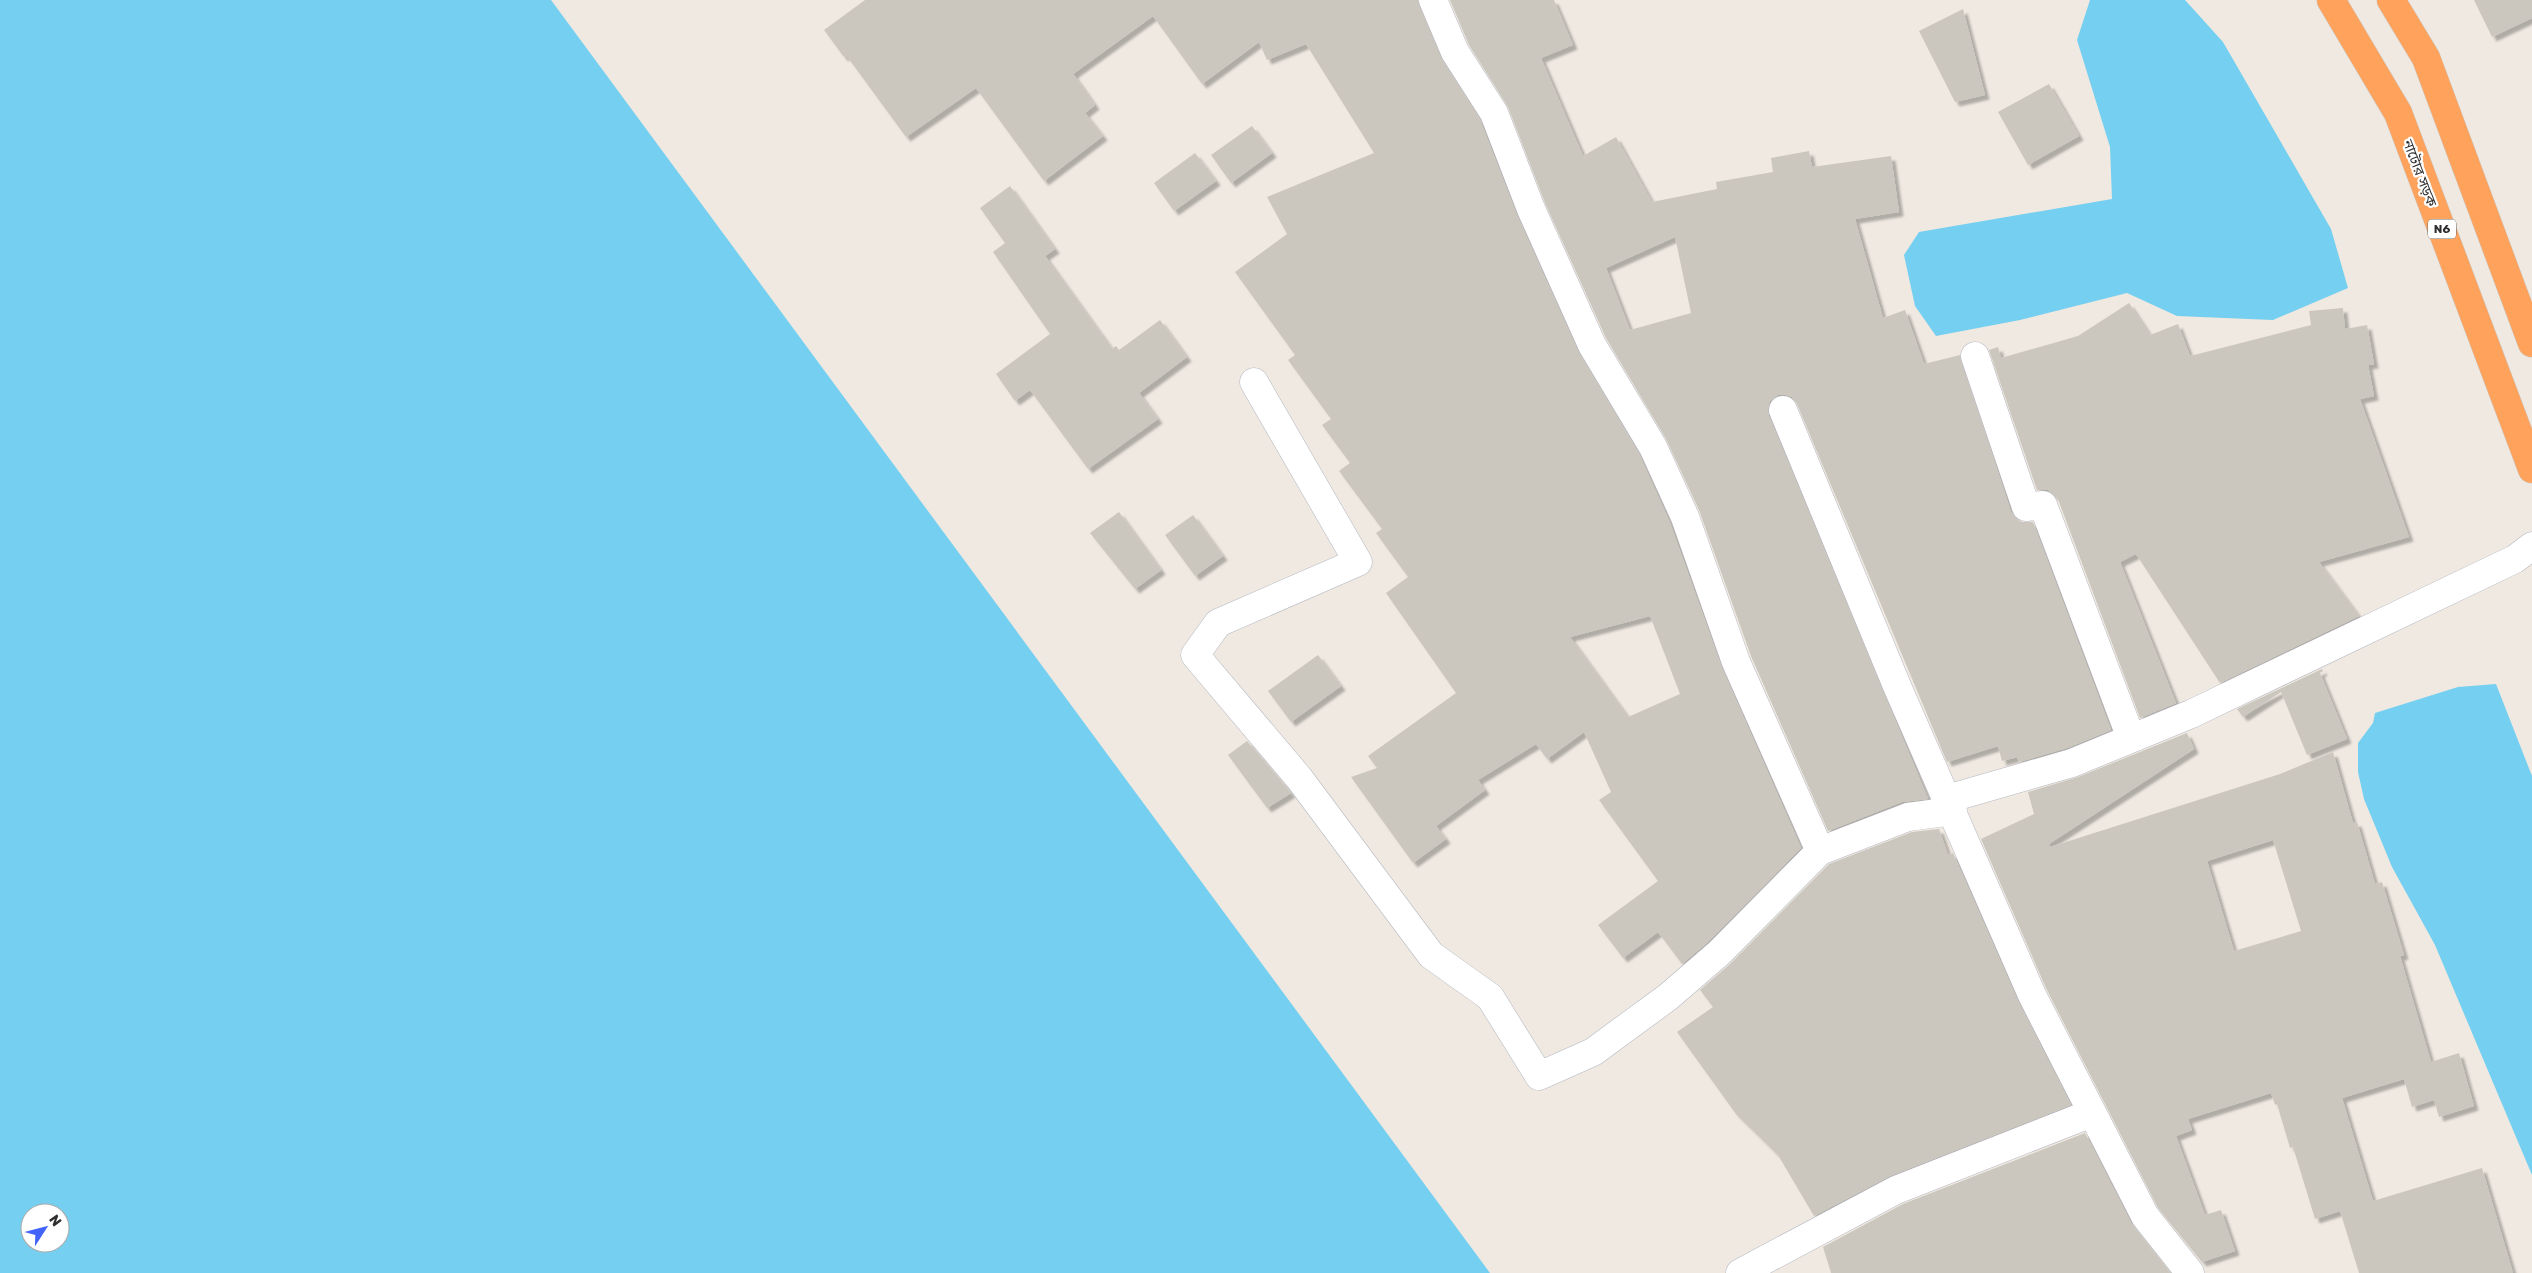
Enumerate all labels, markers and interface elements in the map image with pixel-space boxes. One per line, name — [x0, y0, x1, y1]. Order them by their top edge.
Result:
street label: নাটোর সড়ক — [2399, 136, 2440, 210]
road number: N6 — [2428, 220, 2456, 238]
north arrow — [20, 1203, 70, 1253]
text: N — [45, 1212, 65, 1230]

